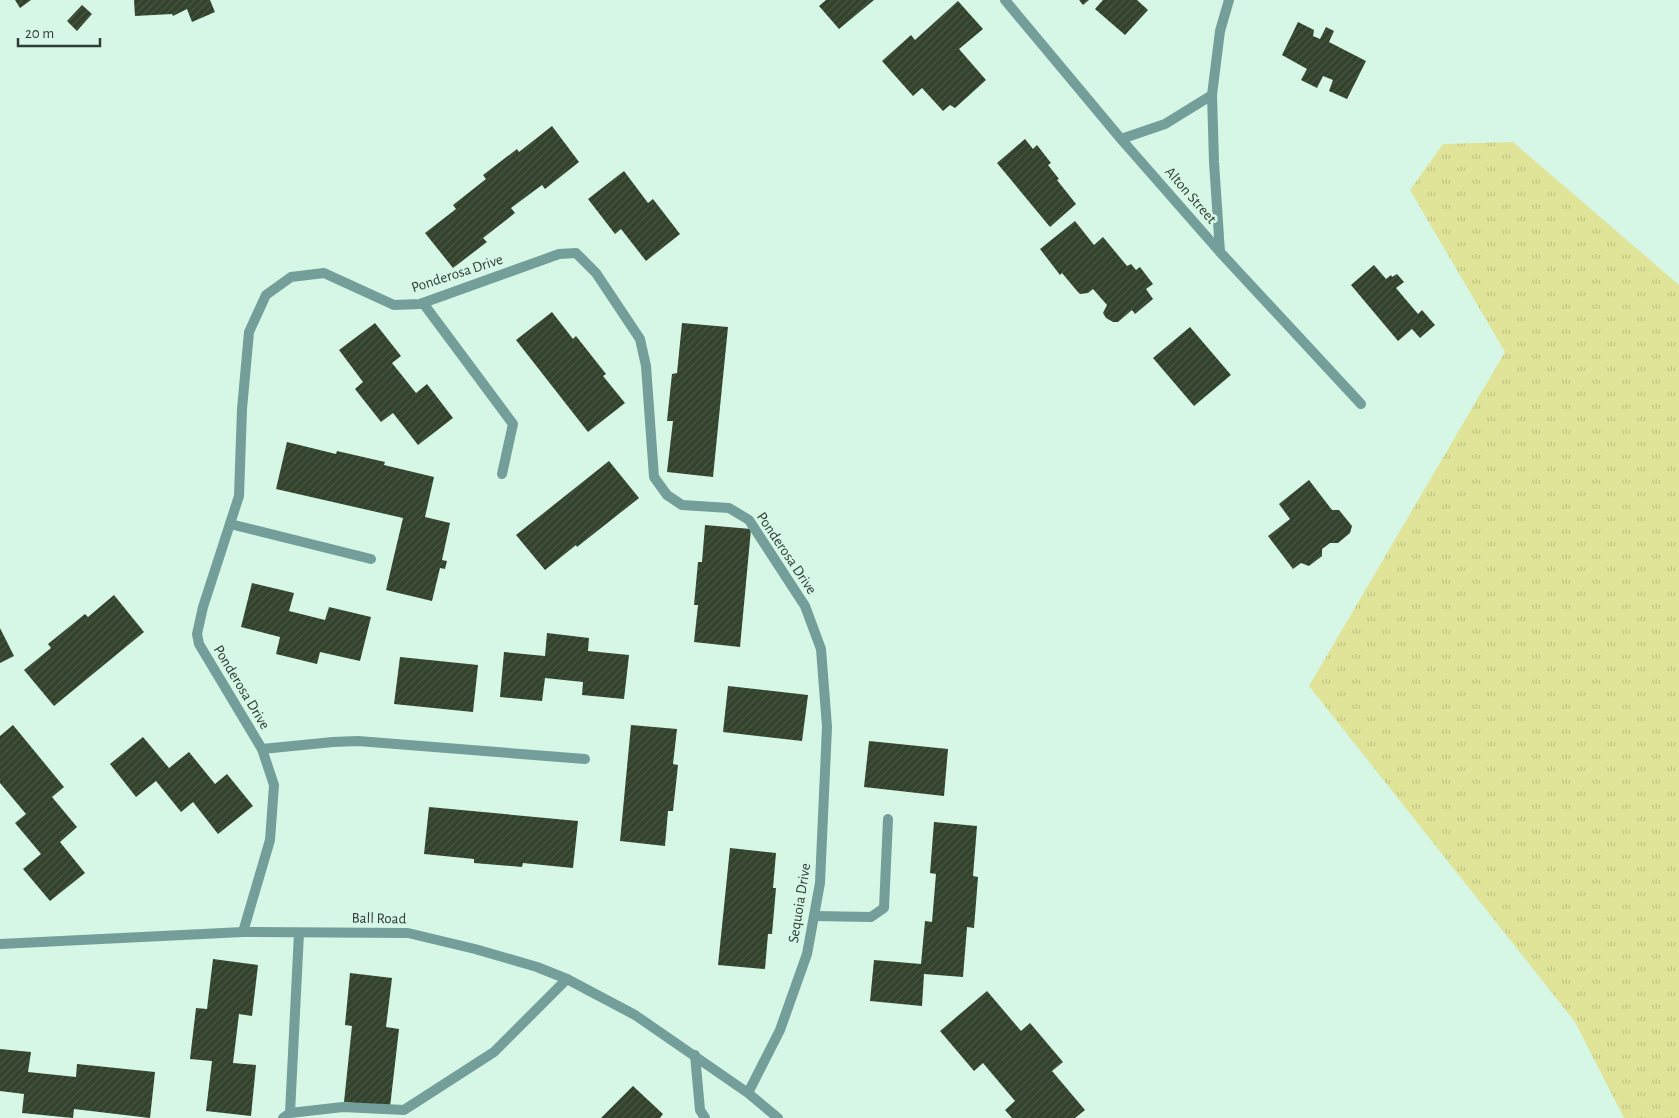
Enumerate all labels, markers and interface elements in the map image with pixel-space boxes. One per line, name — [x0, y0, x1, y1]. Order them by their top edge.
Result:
scale bar — [18, 15, 100, 47]
text: 20 m — [25, 26, 54, 41]
street label: Alton Street — [1162, 164, 1219, 227]
street label: Ponderosa Drive — [410, 252, 505, 295]
street label: Ponderosa Drive — [754, 510, 819, 597]
street label: Ponderosa Drive — [211, 643, 273, 732]
street label: Sequoia Drive — [786, 862, 813, 944]
street label: Ball Road — [352, 911, 407, 926]

